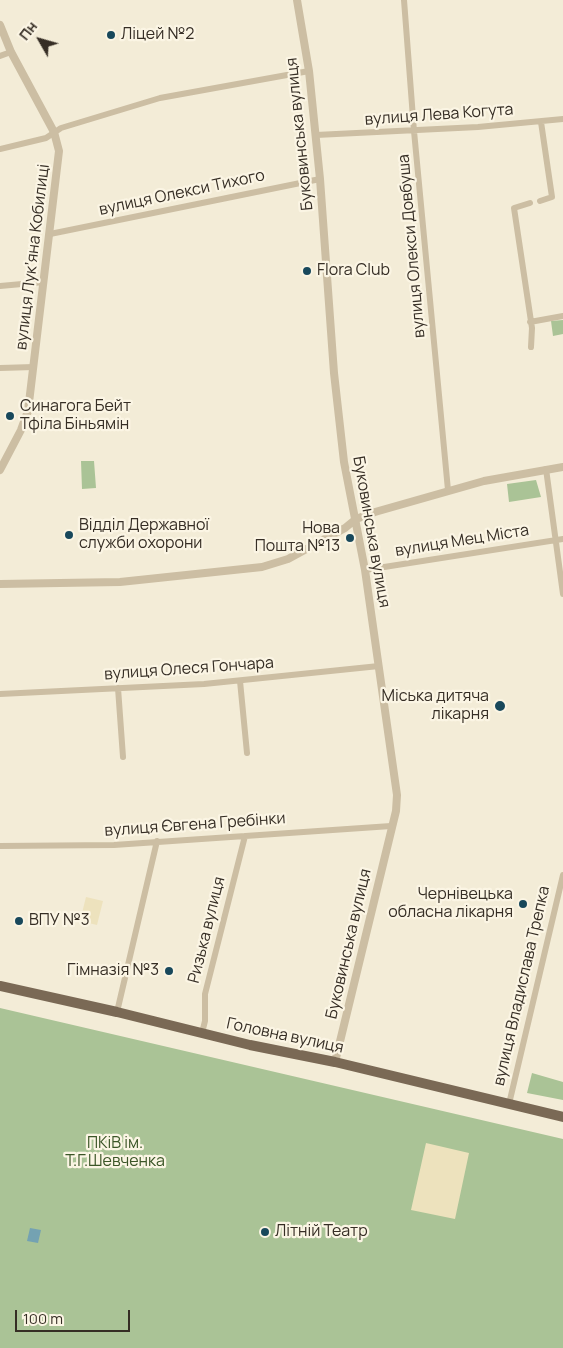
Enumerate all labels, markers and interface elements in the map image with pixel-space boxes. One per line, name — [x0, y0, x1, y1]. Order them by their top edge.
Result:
north arrow — [15, 15, 65, 65]
text: Пн — [14, 17, 41, 44]
place label: Ліцей №2 — [121, 25, 194, 45]
marker: Ліцей №2 — [105, 29, 117, 41]
street label: Буковинська вулиця — [282, 57, 318, 211]
street label: вулиця Лева Когута — [364, 100, 514, 130]
street label: вулиця Олекси Довбуша — [394, 153, 430, 339]
street label: вулиця Лукʼяна Кобилиці — [12, 163, 54, 351]
street label: вулиця Олекси Тихого — [97, 166, 267, 220]
place label: Flora Club — [317, 261, 390, 281]
marker: Flora Club — [301, 265, 313, 277]
place label: Синагога Бейт Тфіла Біньямін — [20, 397, 131, 435]
marker: Синагога Бейт Тфіла Біньямін — [4, 410, 16, 422]
street label: Буковинська вулиця — [348, 455, 394, 609]
place label: Відділ Державної служби охорони — [79, 516, 209, 554]
place label: Нова Пошта №13 — [255, 519, 340, 557]
street label: вулиця Мец Міста — [394, 521, 530, 561]
marker: Відділ Державної служби охорони — [63, 529, 75, 541]
marker: Нова Пошта №13 — [344, 532, 356, 544]
street label: вулиця Олеся Гончара — [104, 653, 274, 685]
place label: Міська дитяча лікарня — [381, 687, 489, 725]
marker: Міська дитяча лікарня — [493, 699, 507, 713]
street label: вулиця Євгена Гребінки — [104, 809, 286, 841]
street label: Буковинська вулиця — [322, 867, 376, 1021]
street label: Ризька вулиця — [184, 875, 230, 985]
street label: вулиця Владислава Трепка — [490, 884, 554, 1088]
place label: Чернівецька обласна лікарня — [388, 885, 513, 923]
marker: Чернівецька обласна лікарня — [517, 898, 529, 910]
place label: ВПУ №3 — [29, 911, 90, 931]
marker: ВПУ №3 — [13, 915, 25, 927]
place label: Гімназія №3 — [67, 961, 159, 981]
marker: Гімназія №3 — [163, 965, 175, 977]
street label: Головна вулиця — [225, 1014, 345, 1058]
park label: ПКіВ ім. Т.Г.Шевченка — [65, 1134, 165, 1172]
place label: Літній Театр — [275, 1222, 368, 1242]
marker: Літній Театр — [259, 1226, 271, 1238]
scale bar — [18, 1300, 132, 1332]
text: 100 m — [23, 1308, 63, 1329]

